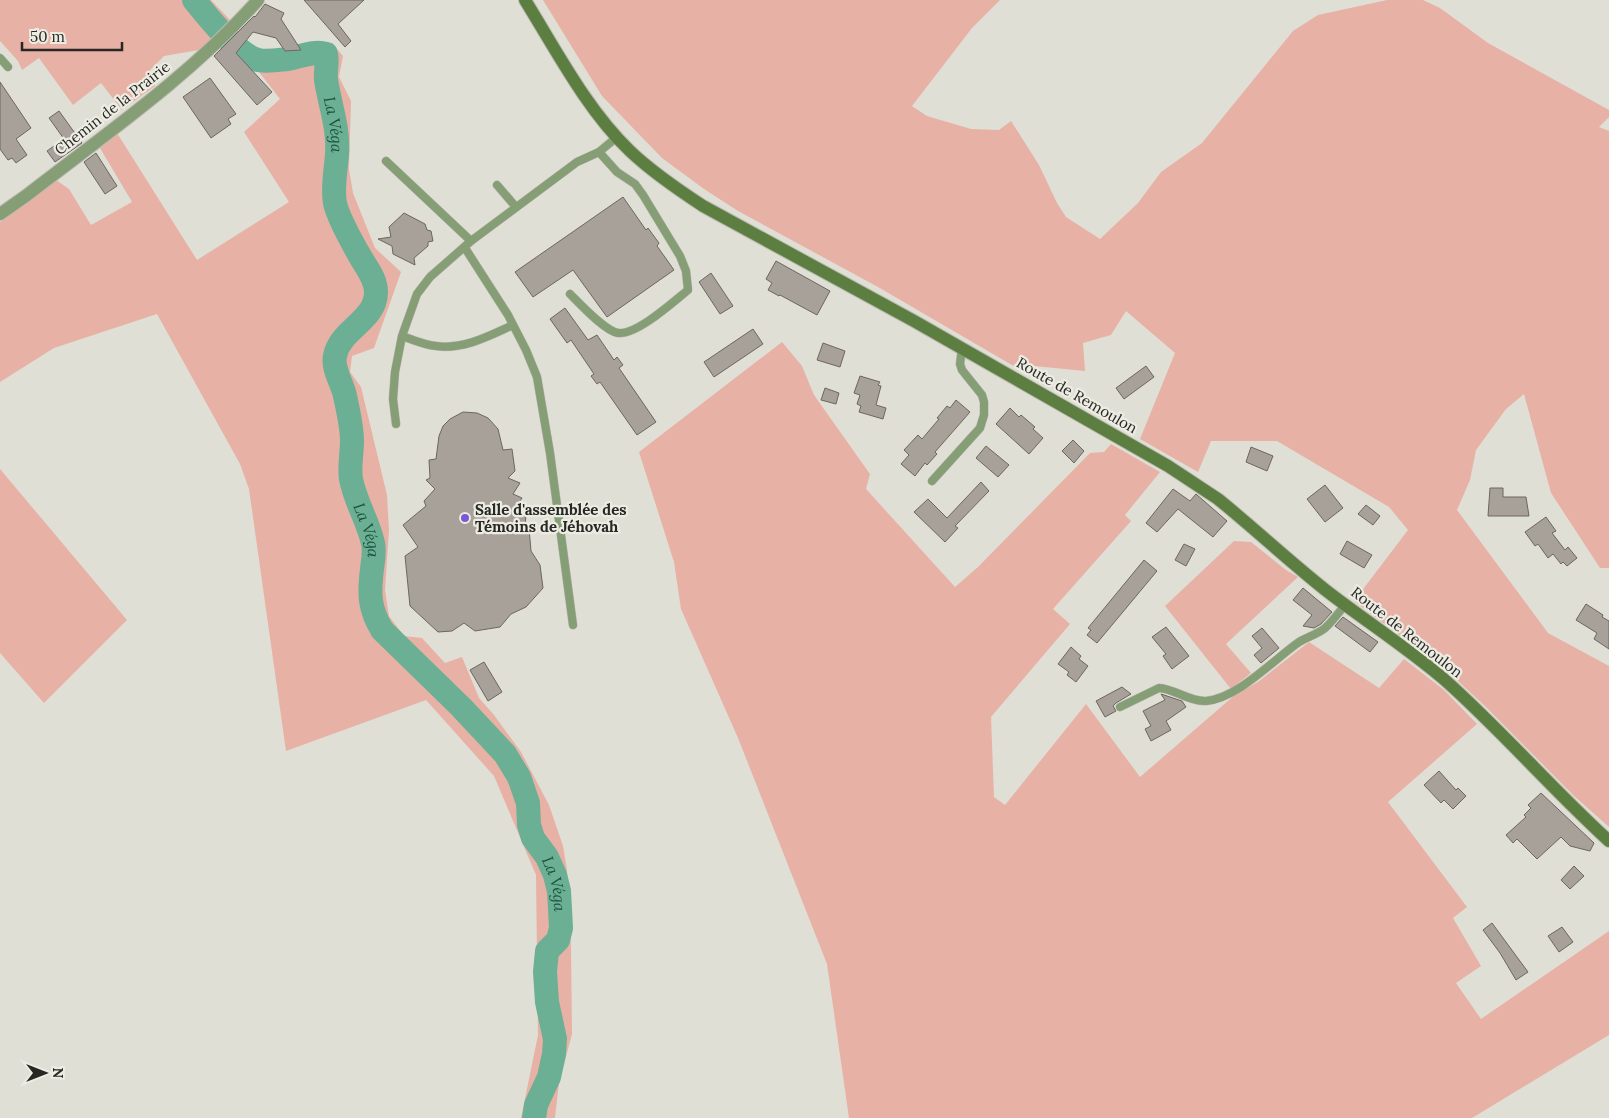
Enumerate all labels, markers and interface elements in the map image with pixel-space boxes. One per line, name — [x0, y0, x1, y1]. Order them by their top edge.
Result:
scale bar — [22, 20, 122, 52]
text: 50 m — [30, 27, 65, 46]
street label: Chemin de la Prairie — [50, 57, 174, 159]
water label: La Véga — [320, 95, 347, 153]
street label: Route de Remoulon — [1013, 353, 1141, 437]
water label: La Véga — [349, 500, 384, 558]
place label: Salle d'assemblée des Témoins de Jéhovah — [475, 500, 627, 536]
marker: Salle d'assemblée des Témoins de Jéhovah — [459, 512, 471, 524]
street label: Route de Remoulon — [1347, 582, 1467, 682]
water label: La Véga — [538, 853, 570, 912]
north arrow — [20, 1048, 70, 1098]
text: N — [49, 1068, 67, 1079]

